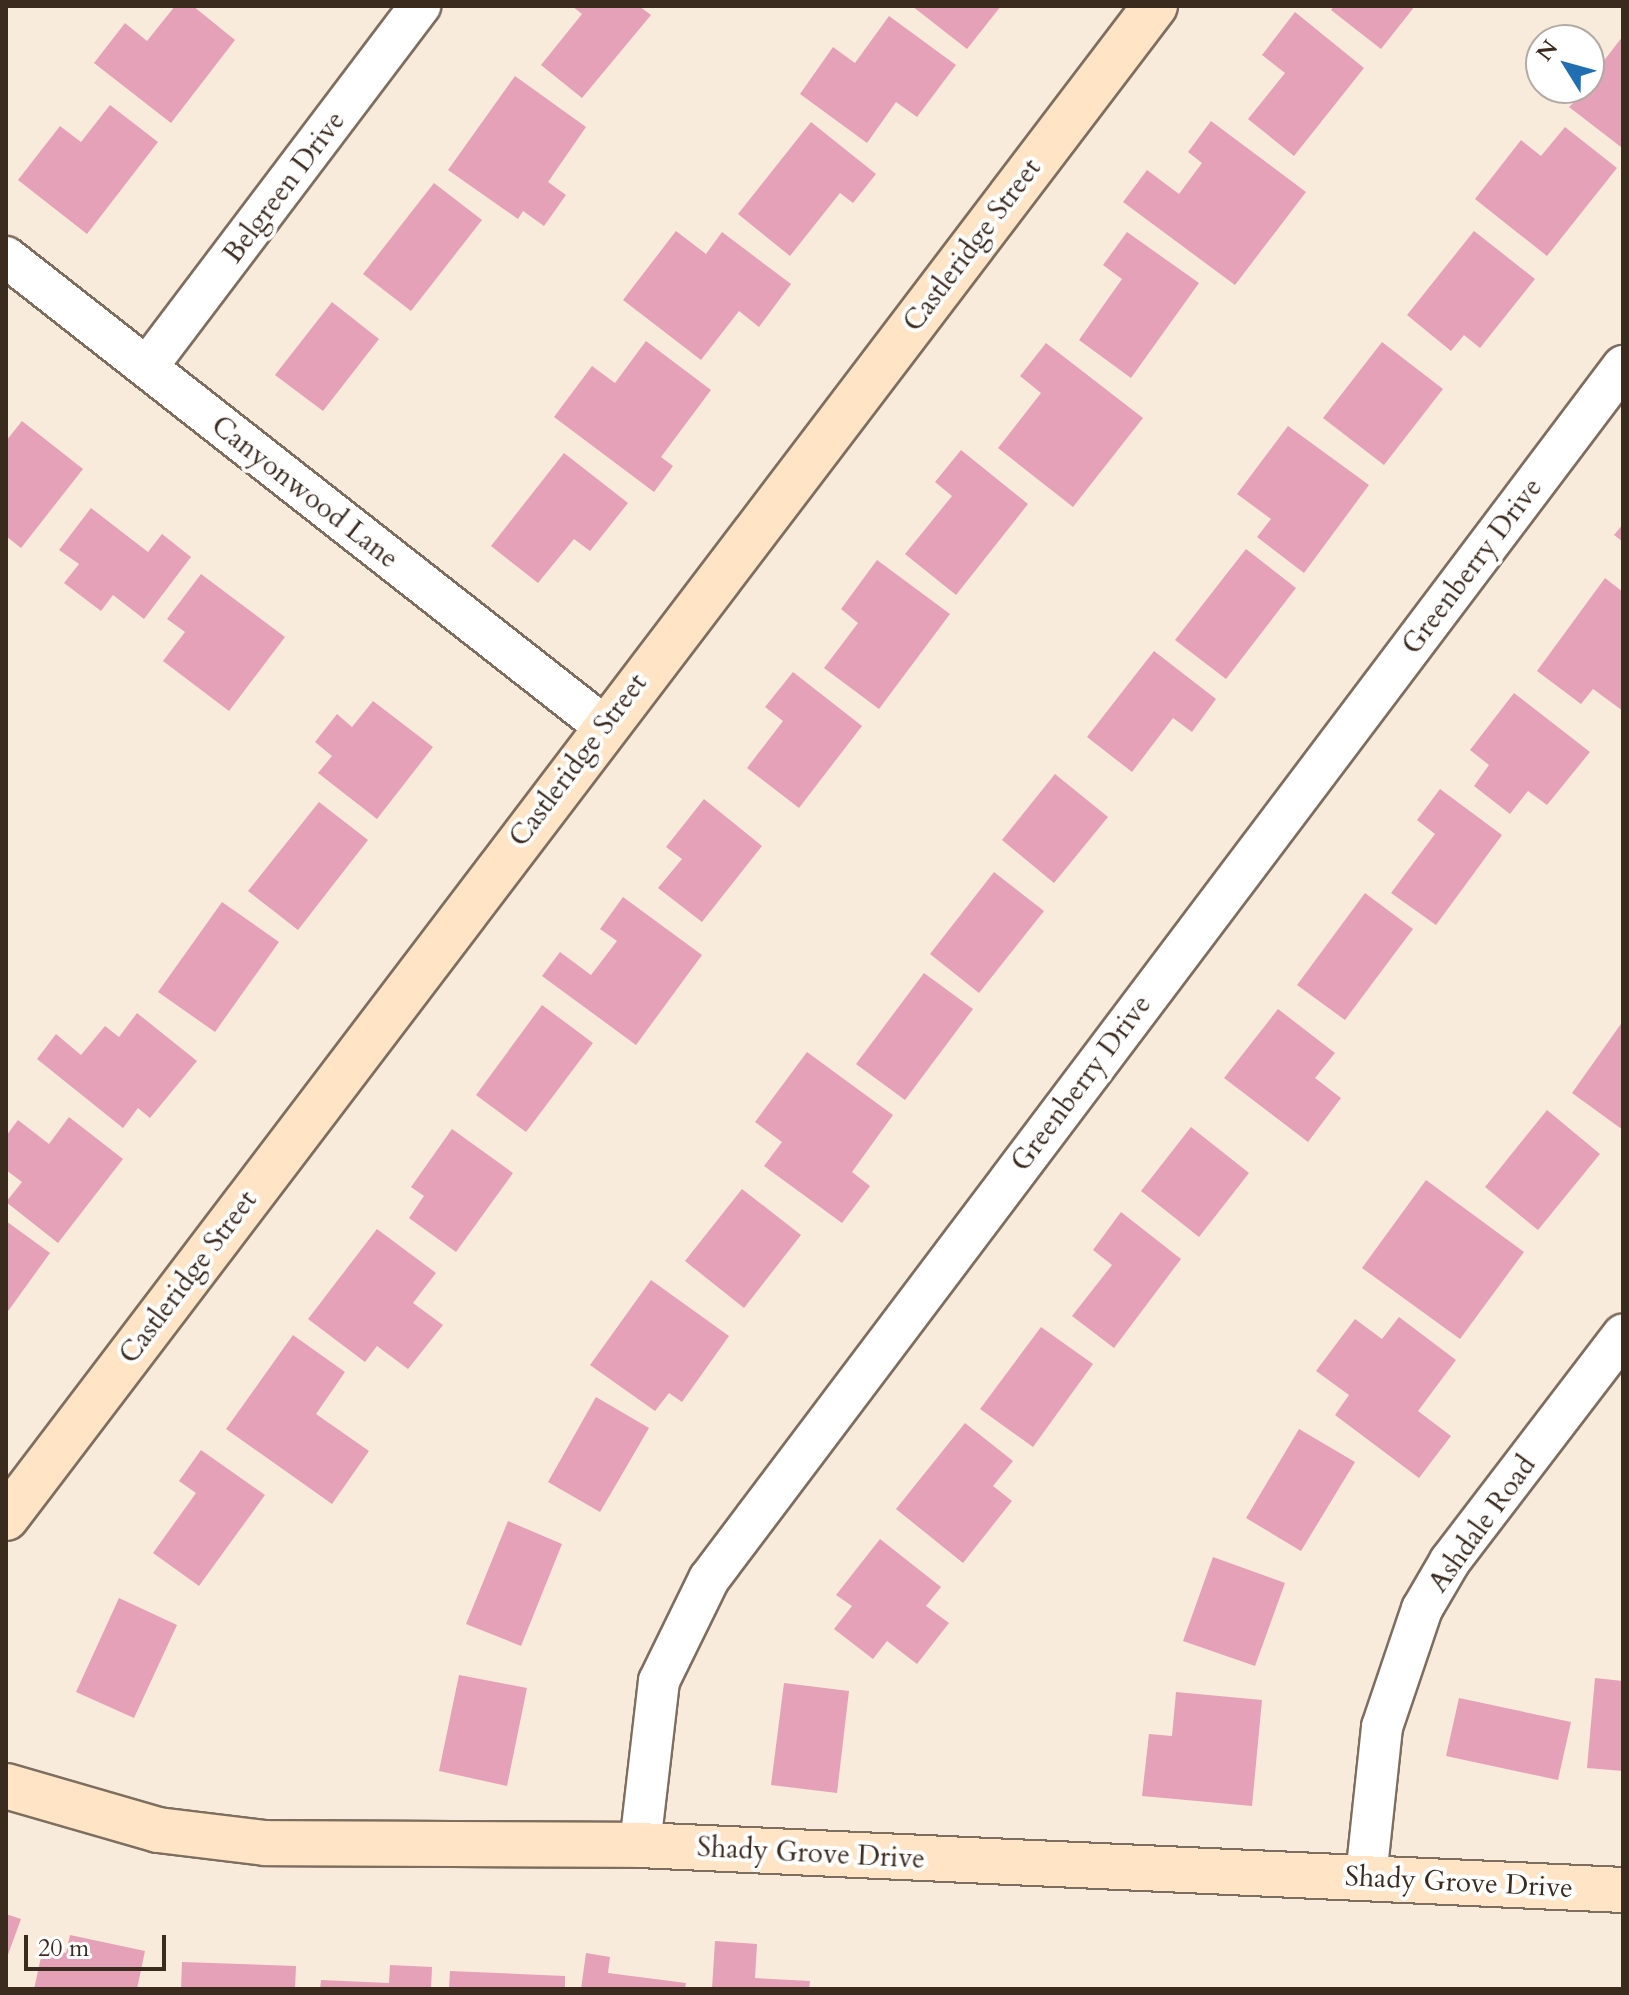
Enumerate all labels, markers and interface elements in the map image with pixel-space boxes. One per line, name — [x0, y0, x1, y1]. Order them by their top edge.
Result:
north arrow — [1525, 24, 1605, 104]
text: N — [1530, 34, 1565, 67]
street label: Belgreen Drive — [216, 104, 352, 270]
street label: Castleridge Street — [896, 152, 1048, 338]
street label: Canyonwood Lane — [205, 409, 405, 575]
street label: Greenberry Drive — [1395, 471, 1549, 661]
street label: Castleridge Street — [502, 667, 654, 853]
street label: Greenberry Drive — [1004, 988, 1158, 1178]
street label: Castleridge Street — [112, 1184, 264, 1370]
street label: Ashdale Road — [1421, 1449, 1543, 1599]
street label: Shady Grove Drive — [696, 1830, 926, 1876]
street label: Shady Grove Drive — [1344, 1859, 1574, 1905]
scale bar — [28, 1919, 170, 1969]
text: 20 m — [38, 1932, 89, 1965]

